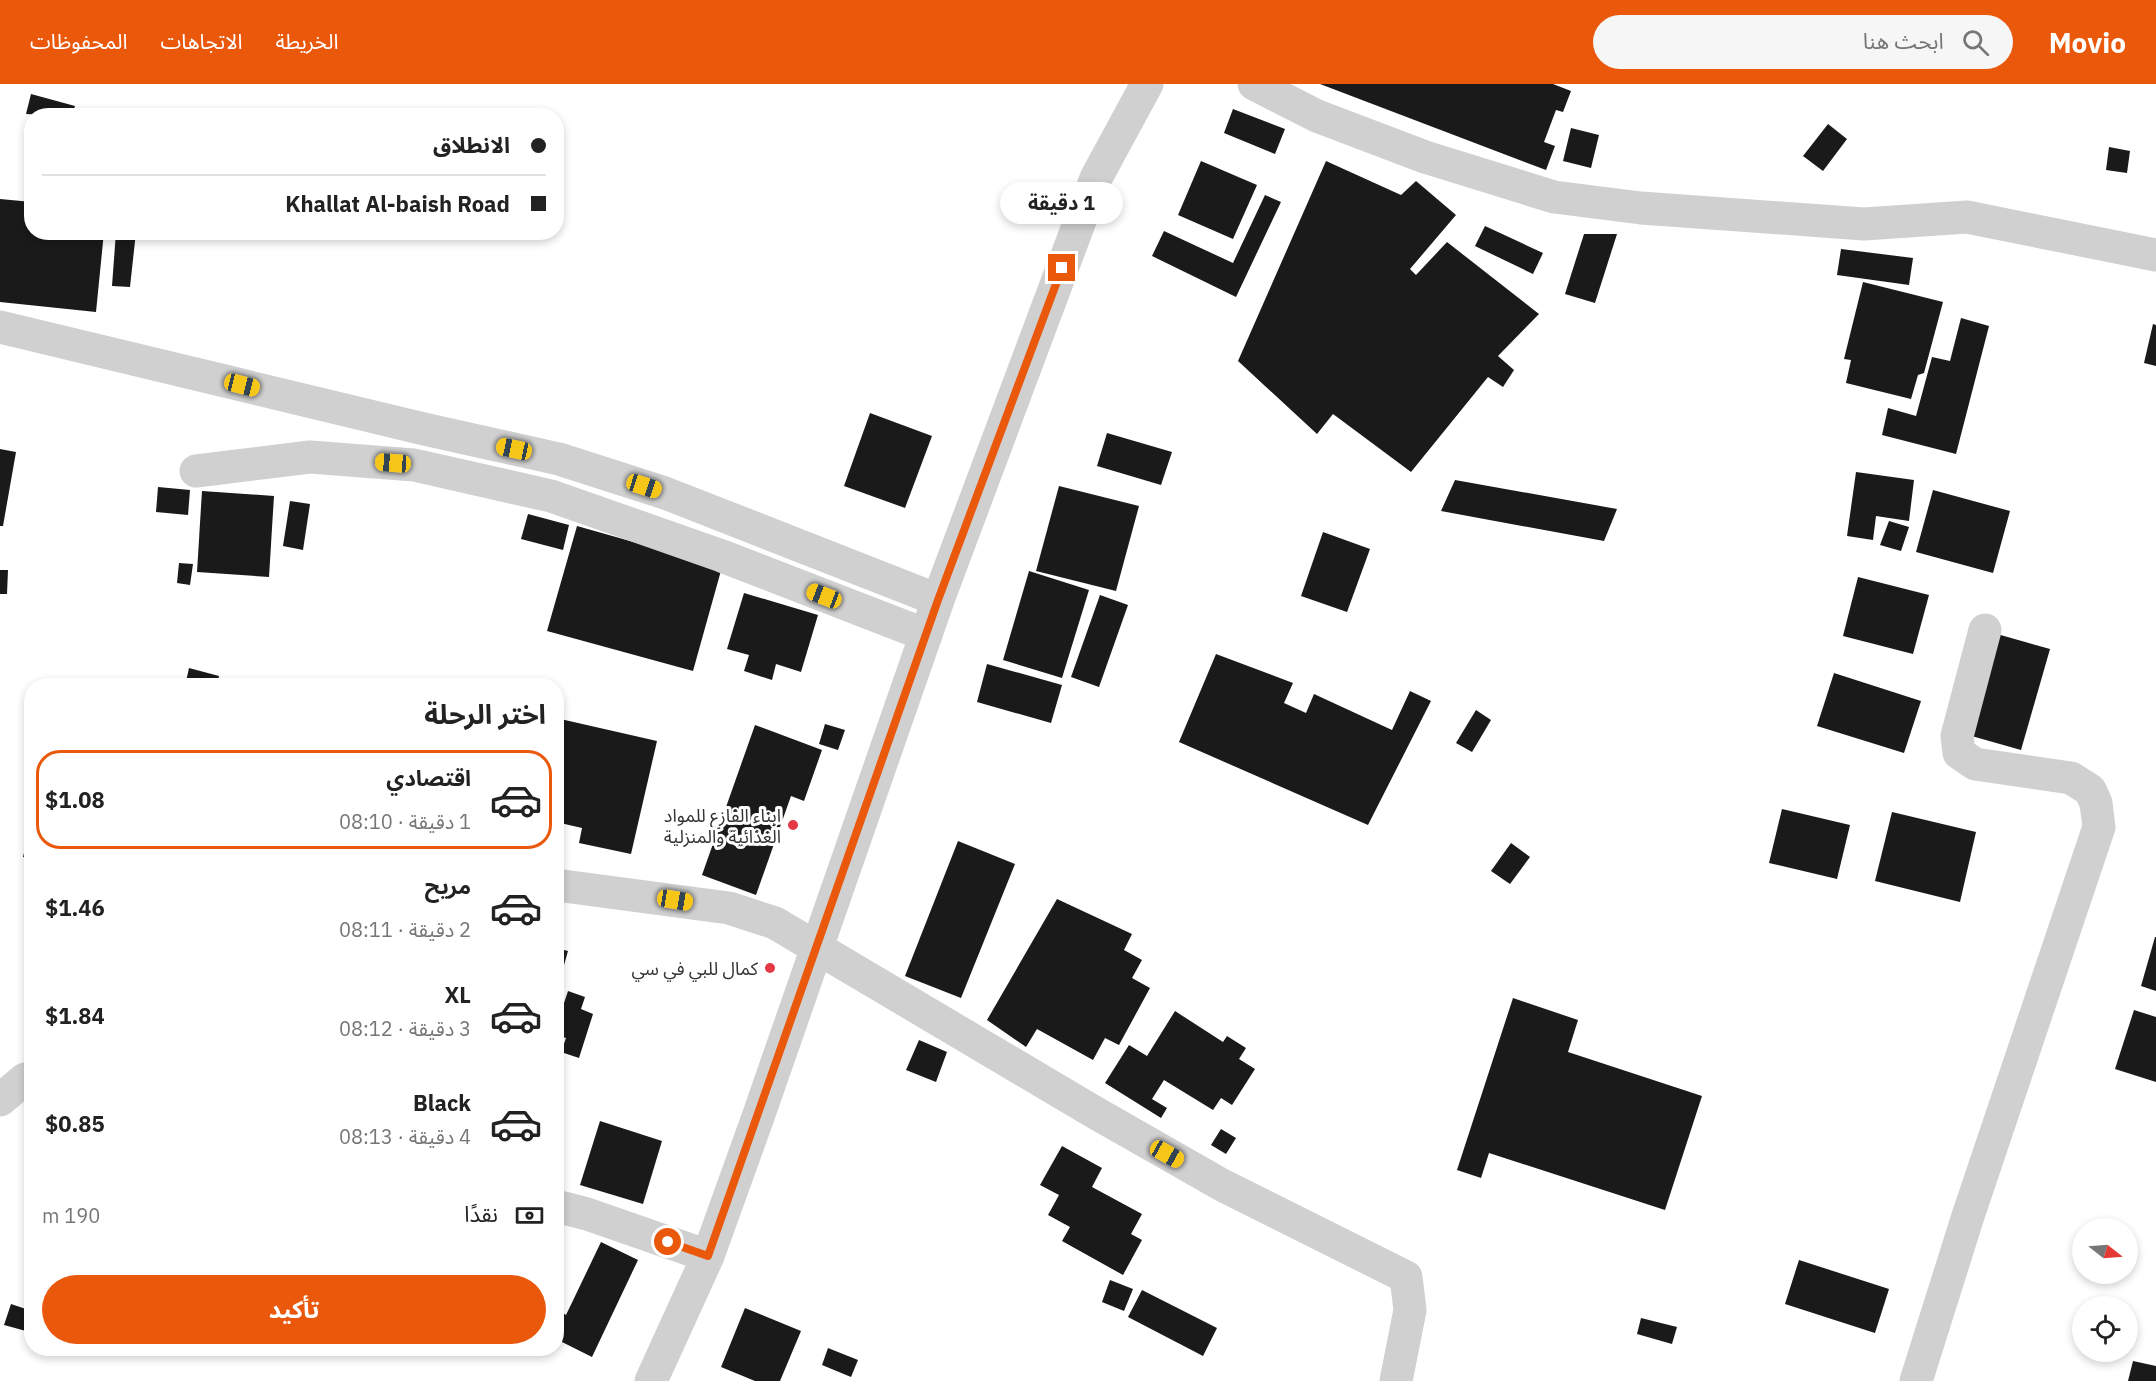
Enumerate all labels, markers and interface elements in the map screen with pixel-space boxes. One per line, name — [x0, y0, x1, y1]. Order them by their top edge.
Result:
search box — [1593, 15, 2013, 69]
text: Movio — [2049, 24, 2126, 61]
text: ابحث هنا — [1863, 26, 1944, 55]
icon: search — [1959, 26, 1992, 59]
text: المحفوظات — [30, 27, 127, 55]
text: الاتجاهات — [160, 27, 242, 55]
text: الخريطة — [275, 27, 338, 55]
text: الانطلاق — [433, 130, 510, 159]
callout: 1 دقيقة — [1000, 181, 1124, 223]
text: Khallat Al-baish Road — [285, 189, 510, 218]
text: 1 دقيقة — [1028, 189, 1095, 216]
route end — [1048, 254, 1075, 281]
car — [222, 372, 262, 398]
car — [495, 436, 533, 462]
car — [374, 453, 412, 473]
car — [624, 472, 664, 500]
car — [804, 581, 844, 611]
text: اختر الرحلة — [424, 696, 546, 731]
text: اقتصادي — [386, 763, 471, 792]
icon: car — [489, 773, 543, 827]
text: $1.08 — [45, 785, 105, 814]
place label: ابناء الفازع للمواد الغذائية والمنزلية — [664, 804, 781, 848]
text: 1 دقيقة · 08:10 — [339, 808, 471, 835]
marker: ابناء الفازع للمواد الغذائية والمنزلية — [786, 818, 800, 832]
text: مريح — [425, 871, 471, 900]
icon: car — [489, 881, 543, 935]
car — [656, 888, 694, 912]
text: $1.46 — [45, 893, 105, 922]
text: 2 دقيقة · 08:11 — [339, 916, 471, 943]
place label: كمال للبي في سي — [632, 957, 759, 982]
marker: كمال للبي في سي — [763, 961, 777, 975]
text: XL — [445, 980, 471, 1009]
icon: car — [489, 989, 543, 1043]
text: $1.84 — [45, 1001, 105, 1030]
text: 3 دقيقة · 08:12 — [339, 1015, 471, 1042]
text: Black — [413, 1088, 471, 1117]
icon: car — [489, 1097, 543, 1151]
text: $0.85 — [45, 1109, 105, 1138]
text: 4 دقيقة · 08:13 — [339, 1123, 471, 1150]
car — [1147, 1137, 1187, 1171]
text: نقدًا — [464, 1199, 498, 1228]
icon: cash — [513, 1199, 546, 1232]
text: 190 m — [42, 1202, 100, 1229]
north arrow — [2072, 1218, 2138, 1284]
map controls — [2072, 1218, 2138, 1362]
route start — [654, 1228, 681, 1255]
button: تأكيد — [42, 1275, 546, 1344]
button: locate — [2072, 1296, 2138, 1362]

